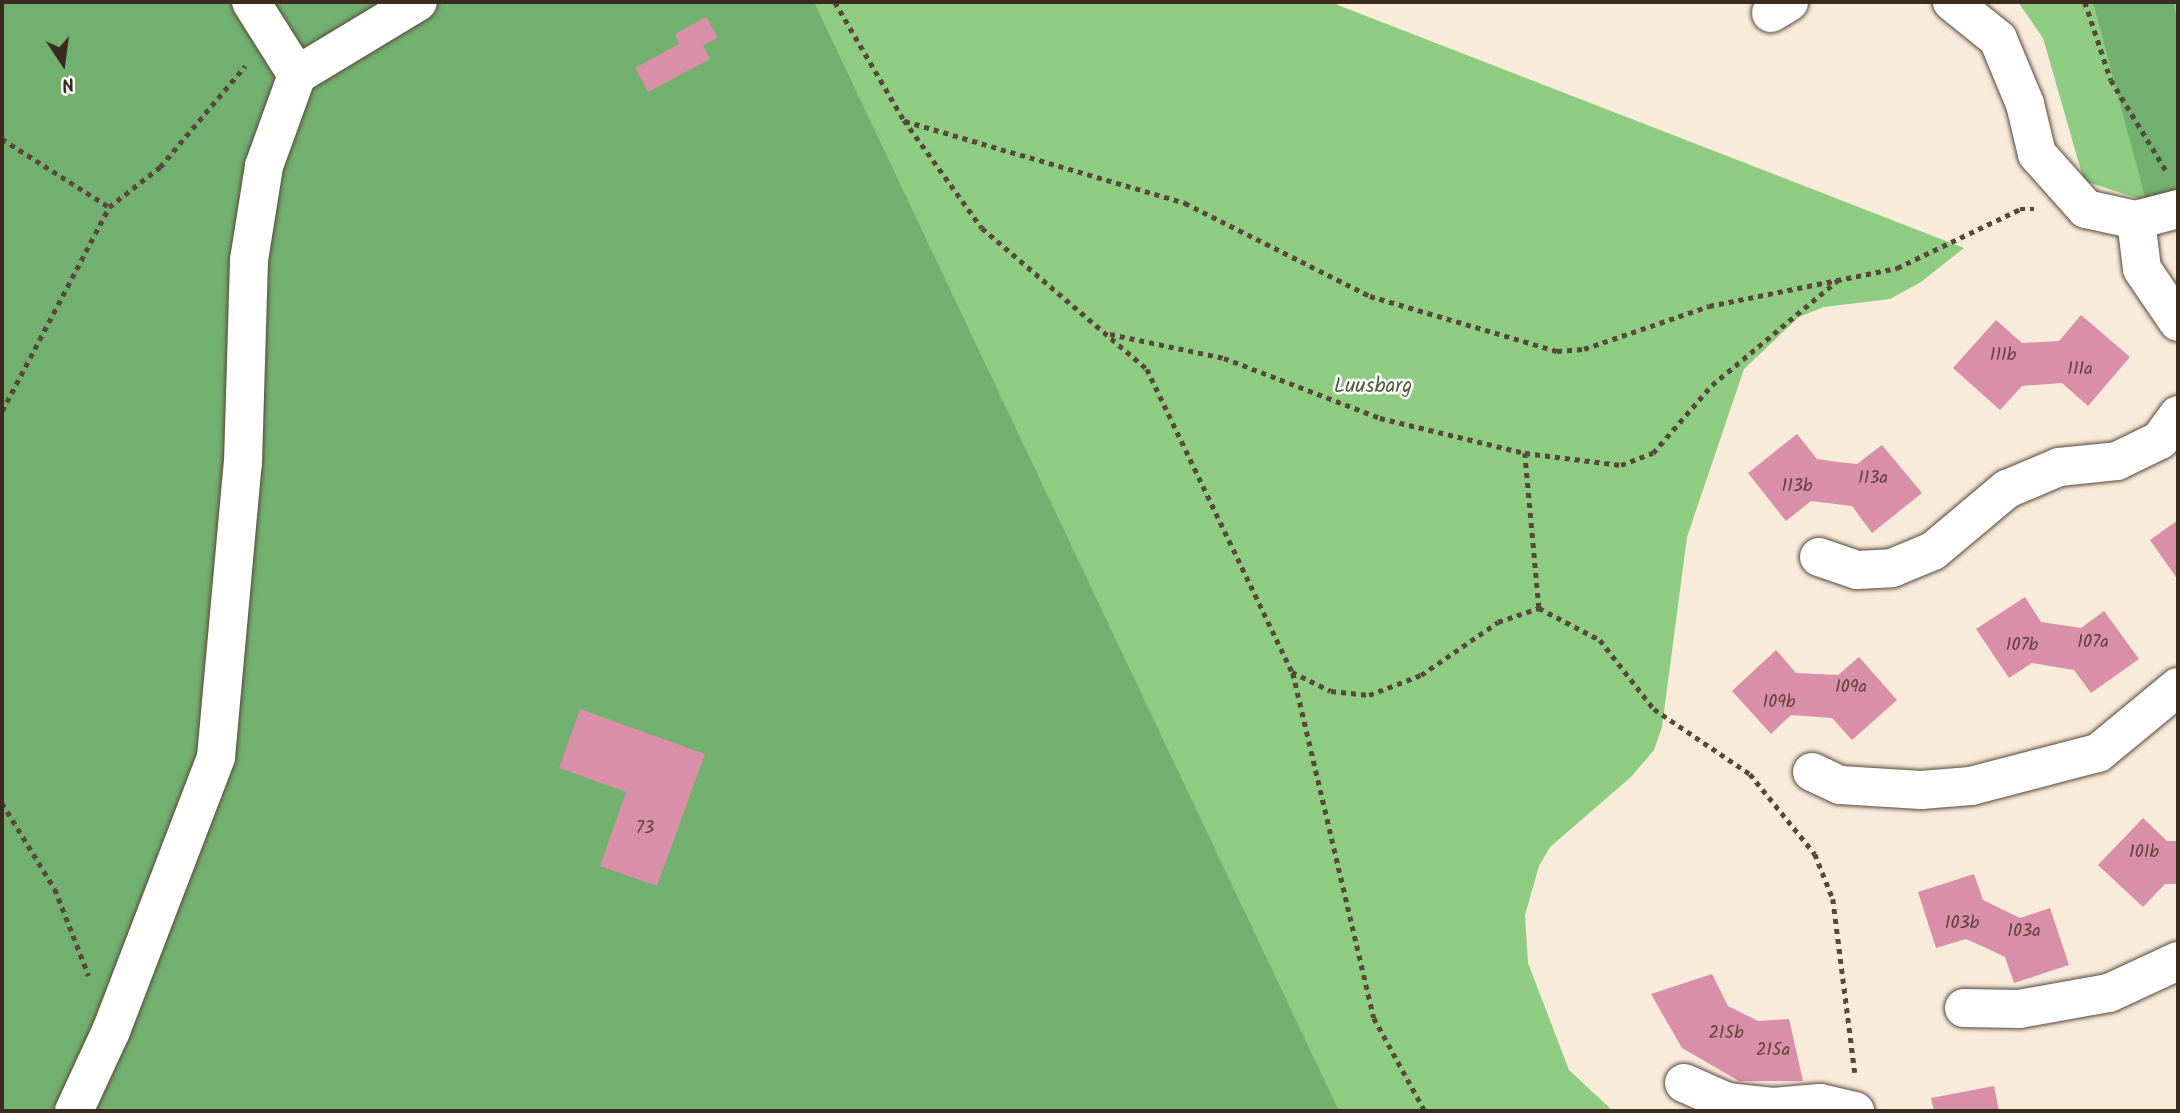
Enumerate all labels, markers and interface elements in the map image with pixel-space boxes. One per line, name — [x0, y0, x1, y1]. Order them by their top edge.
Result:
north arrow — [28, 28, 98, 98]
text: N — [59, 67, 77, 99]
house number: 111b — [1990, 345, 2016, 367]
house number: 111a — [2067, 359, 2093, 381]
park label: Luusbarg — [1334, 374, 1412, 400]
house number: 113a — [1858, 468, 1888, 490]
house number: 113b — [1781, 476, 1813, 498]
house number: 107a — [2077, 632, 2109, 654]
house number: 107b — [2006, 635, 2038, 657]
house number: 109a — [1835, 677, 1867, 699]
house number: 109b — [1763, 692, 1795, 714]
house number: 73 — [636, 818, 654, 840]
house number: 101b — [2129, 842, 2159, 864]
house number: 103b — [1945, 913, 1979, 935]
house number: 103a — [2007, 921, 2041, 943]
house number: 215b — [1708, 1023, 1744, 1045]
house number: 215a — [1756, 1040, 1790, 1062]

